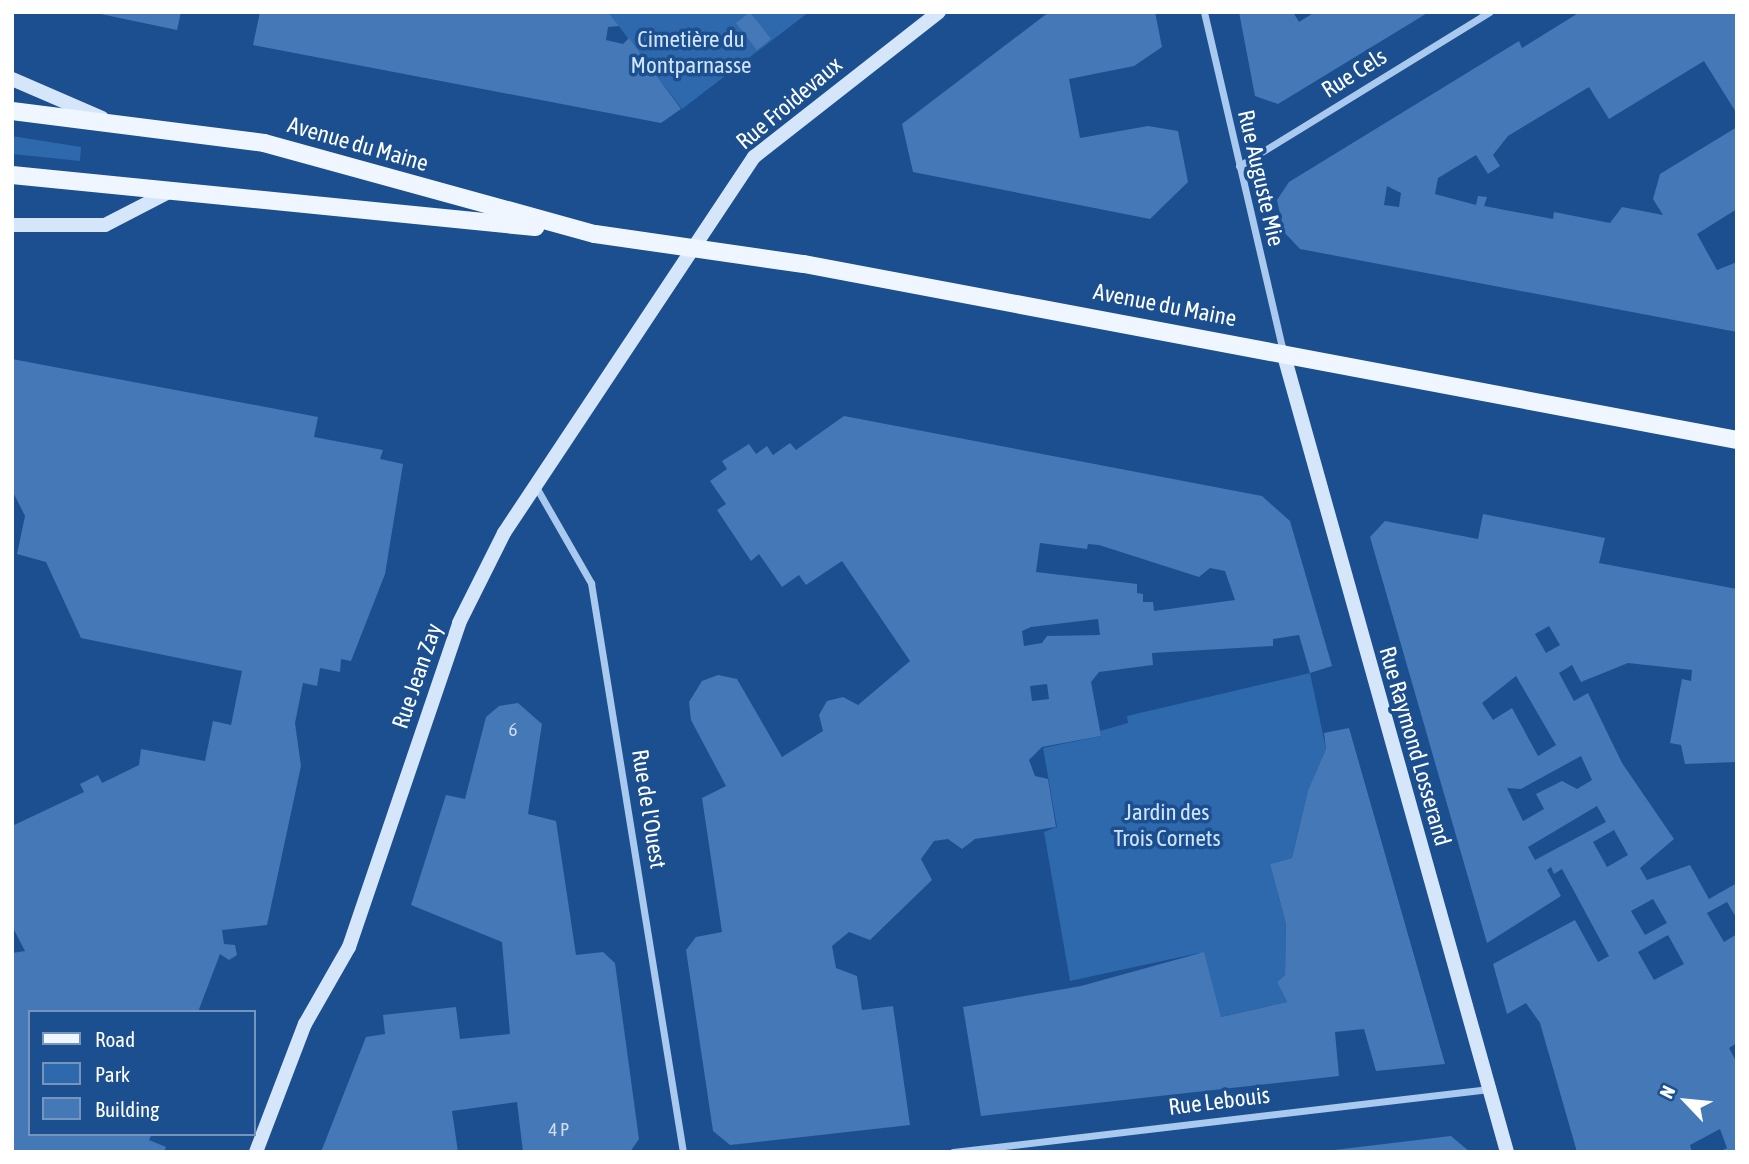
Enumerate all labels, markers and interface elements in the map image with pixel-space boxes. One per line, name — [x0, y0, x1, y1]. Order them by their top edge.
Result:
park label: Cimetière du Montparnasse — [631, 25, 751, 79]
street label: Rue Cels — [1316, 42, 1392, 104]
street label: Rue Froidevaux — [731, 51, 847, 155]
street label: Rue Auguste Mie — [1232, 107, 1290, 249]
street label: Avenue du Maine — [285, 111, 431, 177]
street label: Avenue du Maine — [1091, 278, 1239, 332]
street label: Rue Jean Zay — [386, 620, 448, 732]
street label: Rue Raymond Losserand — [1373, 643, 1457, 849]
house number: 6 — [509, 719, 517, 741]
street label: Rue de l'Ouest — [626, 747, 672, 871]
park label: Jardin des Trois Cornets — [1113, 798, 1221, 852]
legend — [28, 1010, 256, 1136]
text: Road — [95, 1027, 135, 1051]
text: Park — [95, 1062, 130, 1086]
north arrow — [1651, 1066, 1721, 1136]
street label: Rue Lebouis — [1167, 1081, 1271, 1121]
text: N — [1655, 1082, 1679, 1102]
text: Building — [95, 1097, 159, 1121]
house number: 4 P — [549, 1119, 569, 1141]

